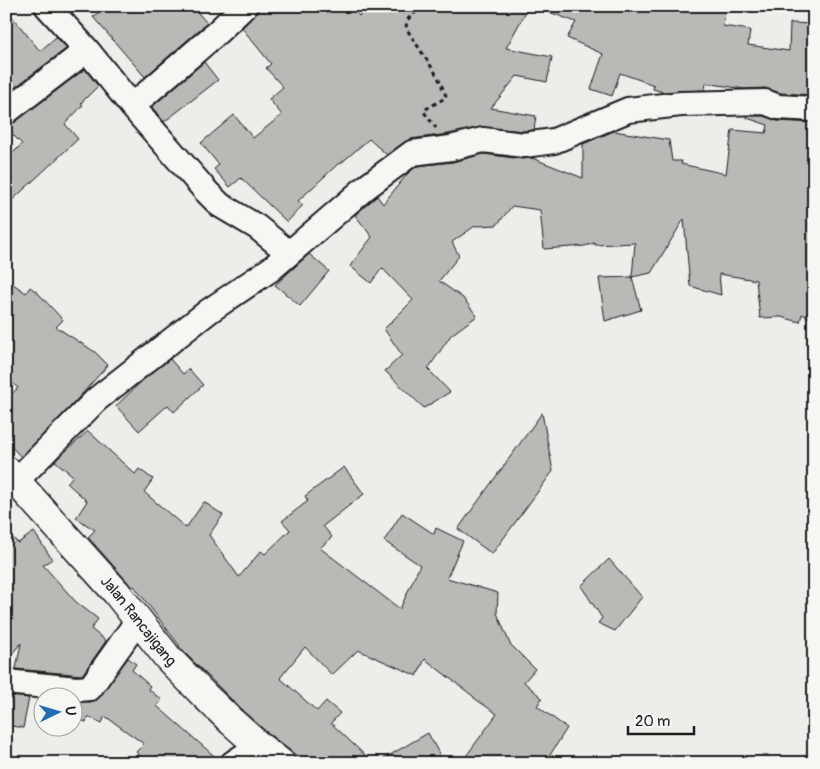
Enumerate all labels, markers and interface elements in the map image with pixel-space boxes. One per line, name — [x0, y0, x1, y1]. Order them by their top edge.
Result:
street label: Jalan Rancajigang — [96, 572, 180, 671]
north arrow — [32, 686, 82, 736]
scale bar — [628, 704, 694, 736]
text: U — [62, 706, 79, 716]
text: 20 m — [635, 712, 670, 731]

